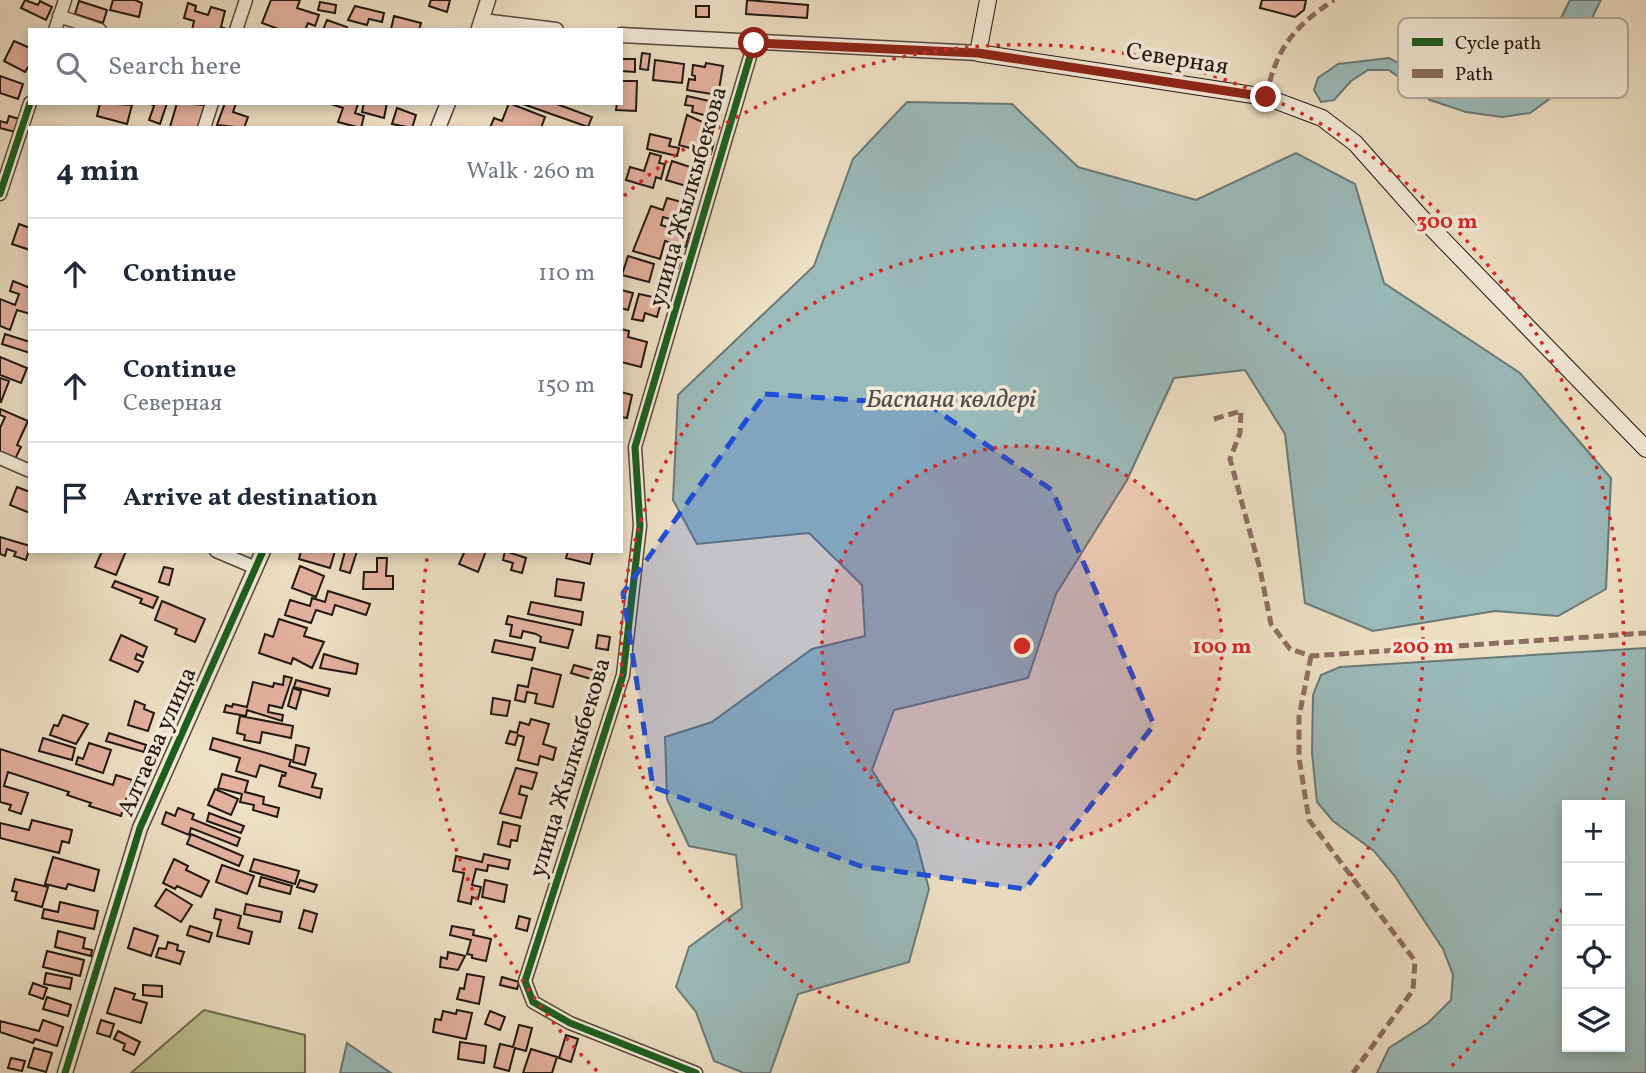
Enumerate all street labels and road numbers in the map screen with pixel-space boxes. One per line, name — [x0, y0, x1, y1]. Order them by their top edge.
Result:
street label: Северная — [1123, 35, 1231, 85]
street label: улица Жылкыбекова — [641, 83, 737, 311]
street label: улица Жылкыбекова — [521, 654, 621, 882]
street label: Алтаева улица — [110, 662, 206, 822]

